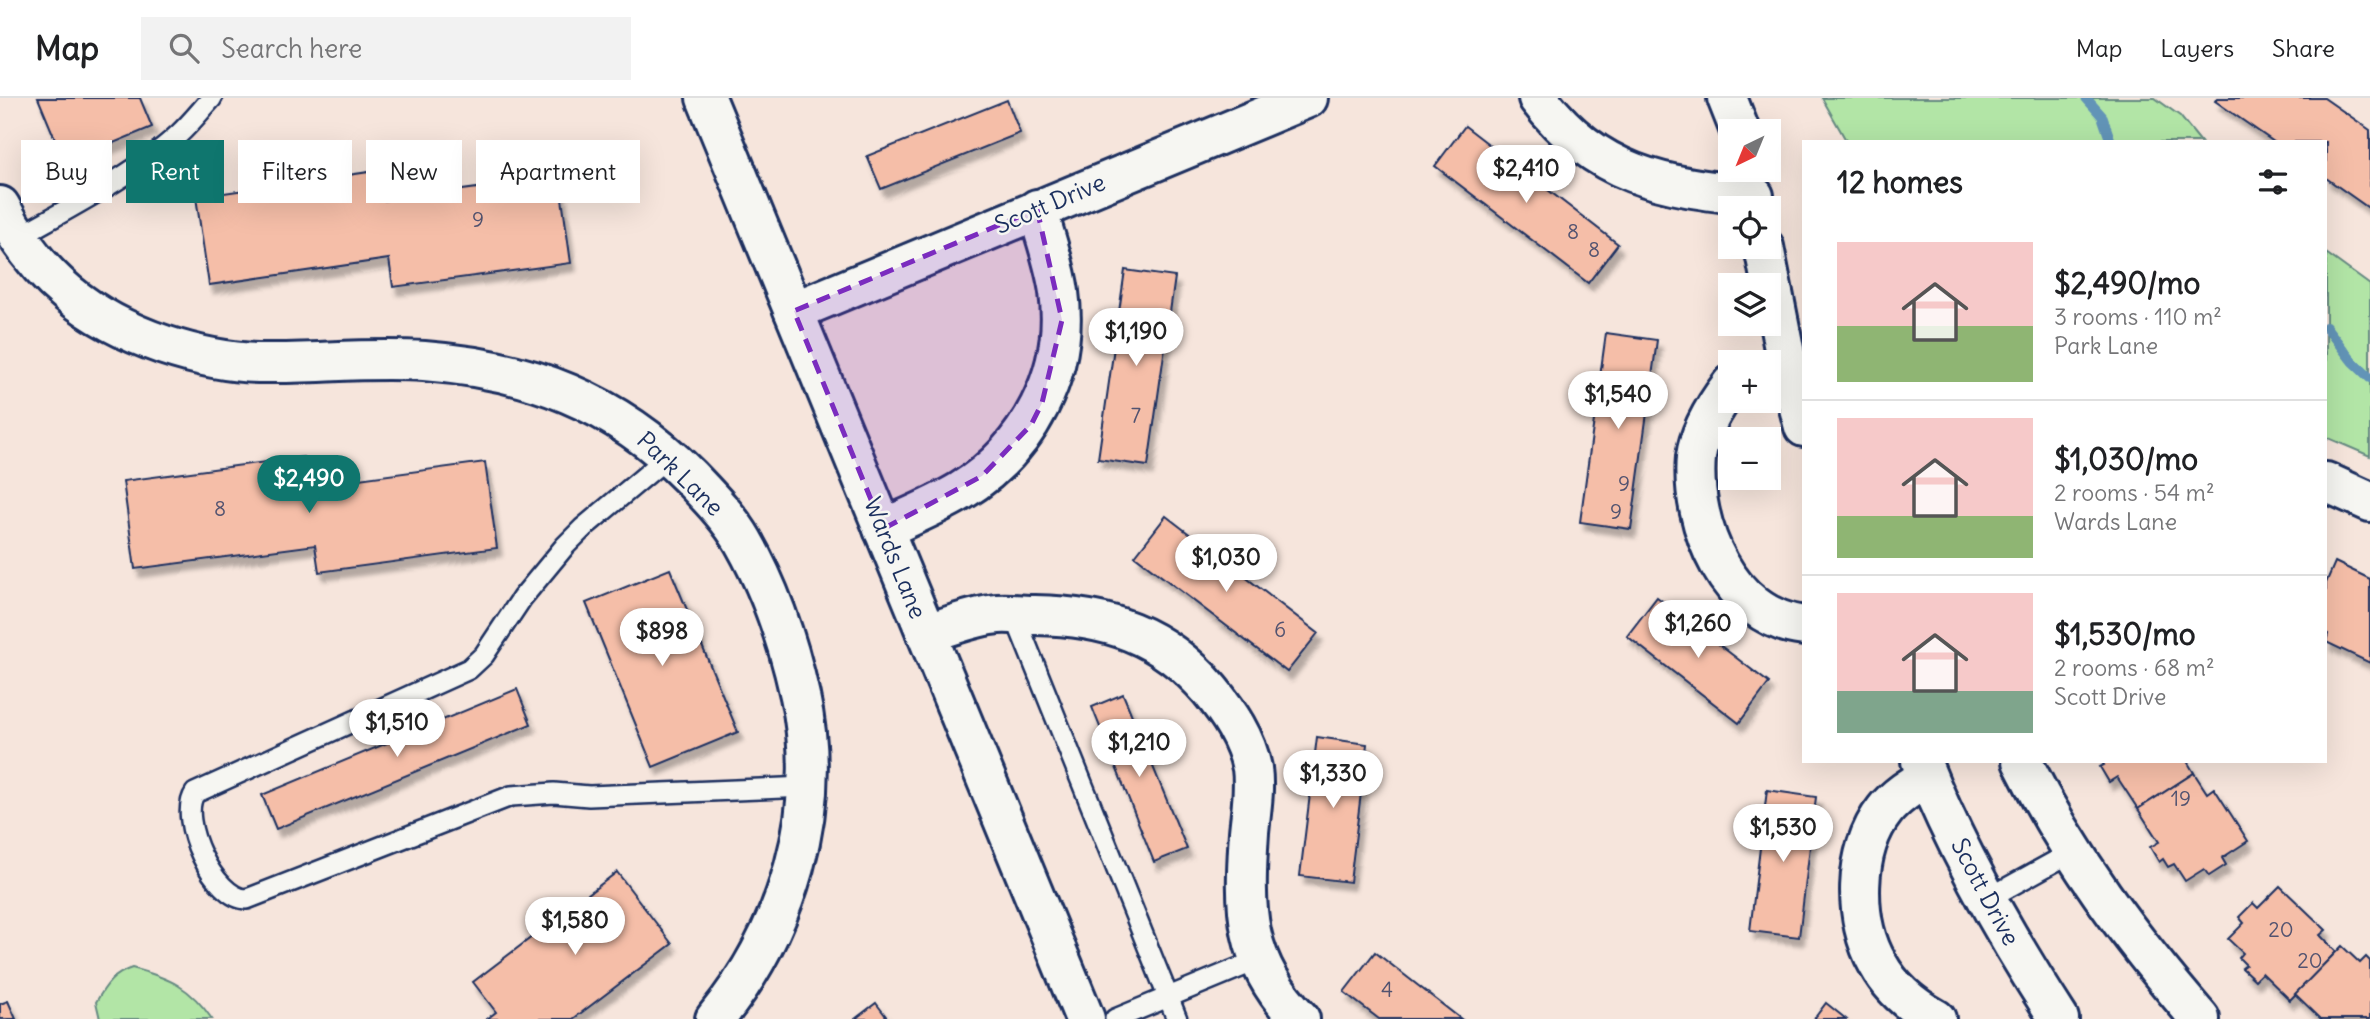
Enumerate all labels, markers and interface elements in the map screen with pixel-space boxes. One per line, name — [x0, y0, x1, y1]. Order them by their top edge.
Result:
search box — [141, 17, 631, 80]
text: Map — [35, 27, 99, 69]
icon: search — [165, 29, 203, 67]
text: Search here — [221, 32, 362, 65]
text: Map — [2076, 33, 2122, 63]
text: Layers — [2160, 33, 2234, 63]
text: Share — [2272, 33, 2335, 63]
north arrow — [1718, 119, 1782, 182]
map controls — [1718, 119, 1781, 490]
chip: Buy — [21, 140, 112, 203]
chip: Rent — [126, 140, 224, 203]
chip: Filters — [238, 140, 352, 203]
chip: New — [366, 140, 462, 203]
chip: Apartment — [476, 140, 640, 203]
pin: $2,410 — [1469, 146, 1583, 205]
text: $2,410 — [1492, 153, 1560, 182]
text: 12 homes — [1837, 163, 1963, 201]
icon: filters — [2254, 163, 2292, 201]
street label: Scott Drive — [990, 166, 1109, 240]
button: locate — [1718, 196, 1781, 259]
house number: 9 — [472, 206, 484, 233]
house number: 8 — [1567, 218, 1579, 245]
house number: 8 — [1588, 236, 1600, 263]
text: $2,490/mo — [2054, 264, 2200, 302]
icon: home — [1893, 270, 1977, 354]
button: layers — [1718, 273, 1781, 336]
text: 3 rooms · 110 m² — [2054, 302, 2222, 331]
pin: $1,190 — [1079, 308, 1193, 368]
text: $1,190 — [1105, 316, 1167, 345]
text: Park Lane — [2054, 331, 2158, 360]
button: + — [1718, 350, 1781, 413]
pin: $1,540 — [1561, 372, 1675, 431]
text: $1,540 — [1584, 379, 1652, 408]
house number: 7 — [1131, 402, 1141, 429]
street label: Park Lane — [631, 425, 730, 522]
button: − — [1718, 427, 1781, 490]
text: $1,030/mo — [2054, 440, 2198, 478]
icon: home — [1893, 446, 1977, 530]
pin: $2,490 — [252, 456, 366, 515]
text: $2,490 — [273, 463, 345, 492]
house number: 9 — [1618, 470, 1630, 497]
text: 2 rooms · 54 m² — [2054, 478, 2215, 507]
street label: Wards Lane — [858, 492, 934, 623]
house number: 8 — [214, 495, 226, 522]
house number: 9 — [1610, 498, 1622, 525]
text: Wards Lane — [2054, 507, 2177, 536]
pin: $1,030 — [1169, 534, 1283, 594]
text: $1,030 — [1191, 542, 1261, 571]
pin: $1,260 — [1641, 601, 1755, 660]
pin: $898 — [621, 608, 703, 668]
text: $1,260 — [1664, 608, 1732, 637]
text: $1,530/mo — [2054, 615, 2196, 653]
text: $898 — [636, 616, 688, 645]
house number: 6 — [1274, 616, 1286, 643]
icon: home — [1893, 621, 1977, 705]
text: 2 rooms · 68 m² — [2054, 653, 2215, 682]
text: Scott Drive — [2054, 682, 2166, 711]
pin: $1,510 — [340, 700, 454, 759]
text: $1,510 — [365, 707, 429, 736]
pin: $1,210 — [1082, 720, 1196, 779]
text: $1,210 — [1107, 727, 1171, 756]
pin: $1,330 — [1276, 750, 1390, 810]
text: $1,330 — [1299, 758, 1367, 787]
house number: 19 — [2171, 785, 2191, 812]
pin: $1,530 — [1726, 804, 1840, 864]
text: $1,530 — [1749, 812, 1817, 841]
street label: Scott Drive — [1945, 833, 2027, 950]
pin: $1,580 — [518, 898, 632, 957]
text: $1,580 — [541, 905, 609, 934]
house number: 20 — [2268, 916, 2294, 943]
house number: 20 — [2297, 947, 2323, 974]
house number: 4 — [1381, 976, 1393, 1003]

